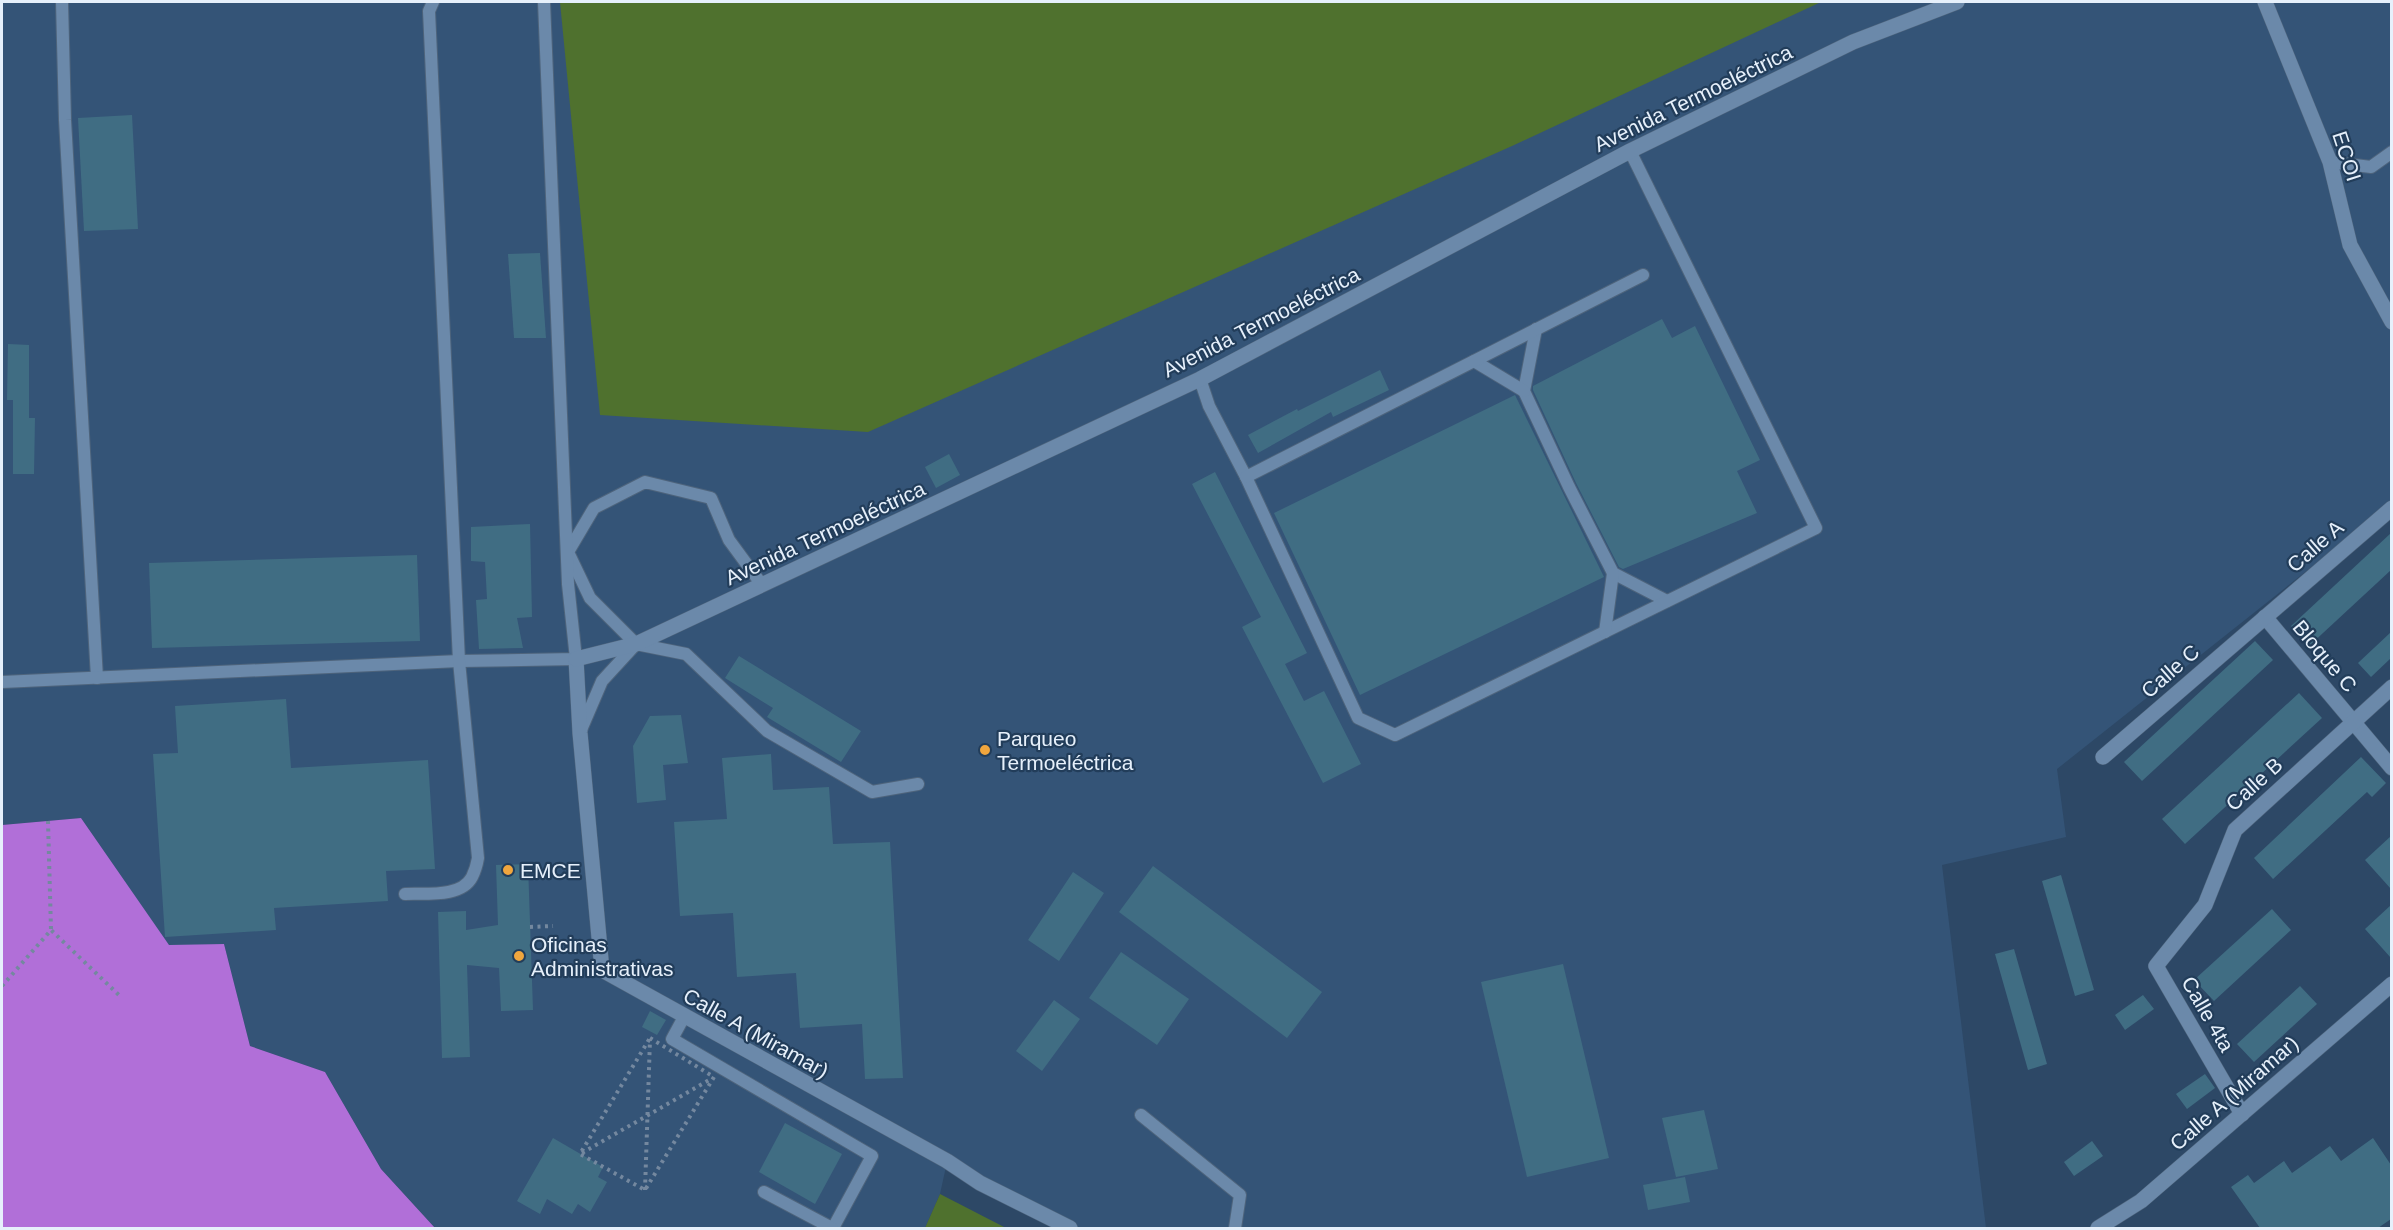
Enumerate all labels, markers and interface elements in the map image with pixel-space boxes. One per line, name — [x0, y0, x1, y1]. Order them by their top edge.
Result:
street label: Avenida Termoeléctrica — [1590, 40, 1796, 156]
street label: ECOI — [2328, 128, 2366, 184]
street label: Avenida Termoeléctrica — [1159, 262, 1363, 382]
street label: Avenida Termoeléctrica — [722, 476, 929, 589]
street label: Calle A — [2282, 515, 2348, 577]
street label: Bloque C — [2288, 616, 2362, 696]
street label: Calle C — [2136, 640, 2204, 702]
place label: Parqueo Termoeléctrica — [997, 727, 1134, 774]
marker: Parqueo Termoeléctrica — [978, 743, 992, 757]
street label: Calle B — [2221, 753, 2287, 815]
place label: EMCE — [520, 859, 581, 882]
marker: EMCE — [501, 863, 515, 877]
place label: Oficinas Administrativas — [531, 933, 673, 980]
marker: Oficinas Administrativas — [512, 949, 526, 963]
street label: Calle 4ta — [2177, 972, 2239, 1056]
street label: Calle A (Miramar) — [679, 984, 833, 1082]
street label: Calle A (Miramar) — [2165, 1031, 2303, 1155]

